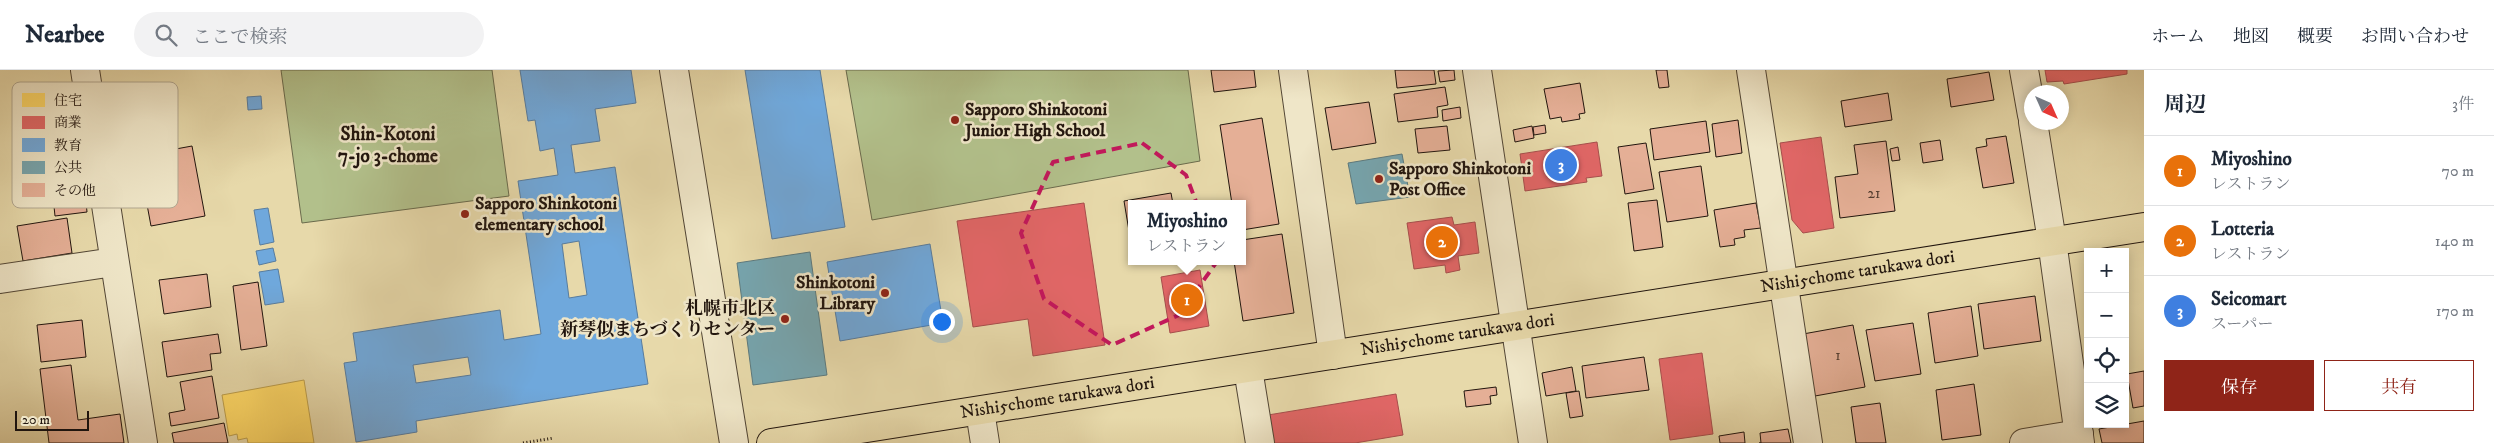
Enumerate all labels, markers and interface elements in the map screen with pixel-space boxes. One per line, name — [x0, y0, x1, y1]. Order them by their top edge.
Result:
search box — [134, 12, 484, 57]
text: Nearbee — [25, 20, 104, 50]
icon: search — [152, 21, 180, 49]
text: ここで検索 — [192, 26, 287, 49]
text: ホーム — [2151, 26, 2205, 48]
text: 地図 — [2233, 26, 2269, 48]
text: 概要 — [2297, 26, 2333, 48]
text: お問い合わせ — [2361, 26, 2469, 48]
legend — [12, 82, 178, 208]
north arrow — [2024, 85, 2069, 130]
text: 住宅 — [54, 92, 82, 110]
text: 周辺 — [2164, 92, 2206, 118]
text: 3件 — [2452, 94, 2474, 114]
place label: Sapporo Shinkotoni Junior High School — [963, 99, 1108, 142]
text: 商業 — [54, 114, 82, 132]
marker: Sapporo Shinkotoni Junior High School — [949, 114, 961, 126]
district label: Shin-Kotoni 7-jo 3-chome — [338, 123, 438, 169]
text: 教育 — [54, 137, 82, 155]
pin: 3 — [1545, 146, 1577, 184]
text: Miyoshino — [2211, 148, 2292, 171]
place label: Sapporo Shinkotoni Post Office — [1389, 158, 1532, 201]
text: 公共 — [54, 159, 82, 177]
text: 1 — [2177, 161, 2183, 181]
text: 70 m — [2442, 161, 2474, 181]
marker: Sapporo Shinkotoni Post Office — [1373, 173, 1385, 185]
text: レストラン — [2211, 174, 2291, 194]
text: その他 — [54, 182, 96, 200]
house number: 21 — [1868, 184, 1880, 203]
place label: Sapporo Shinkotoni elementary school — [475, 193, 618, 236]
popup — [1128, 200, 1246, 265]
marker: Sapporo Shinkotoni elementary school — [459, 208, 471, 220]
text: Miyoshino — [1147, 210, 1227, 233]
text: Lotteria — [2211, 218, 2274, 241]
pin: 2 — [1426, 223, 1458, 261]
text: 2 — [2176, 231, 2184, 251]
text: 140 m — [2435, 231, 2474, 251]
text: レストラン — [1147, 236, 1226, 256]
text: レストラン — [2211, 244, 2291, 264]
street label: Nishi5chome tarukawa dori — [1759, 246, 1956, 298]
map controls — [2084, 248, 2129, 428]
button: + — [2084, 248, 2129, 293]
place label: Shinkotoni Library — [796, 272, 875, 315]
pin: 1 — [1171, 281, 1203, 319]
marker: Shinkotoni Library — [879, 287, 891, 299]
text: Seicomart — [2211, 288, 2287, 311]
button: − — [2084, 293, 2129, 338]
place label: 札幌市北区 新琴似まちづくりセンター — [560, 298, 775, 341]
text: 3 — [2177, 301, 2183, 321]
text: 170 m — [2436, 301, 2474, 321]
your location — [929, 309, 955, 335]
street label: Nishi5chome tarukawa dori — [1359, 309, 1556, 361]
marker: 札幌市北区 新琴似まちづくりセンター — [779, 313, 791, 325]
text: スーパー — [2211, 314, 2273, 334]
button: locate — [2084, 338, 2129, 383]
house number: 1 — [1835, 346, 1841, 365]
button: 保存 — [2164, 360, 2314, 411]
button: 共有 — [2324, 360, 2474, 411]
street label: Nishi5chome tarukawa dori — [959, 372, 1156, 424]
button: layers — [2084, 383, 2129, 428]
scale bar — [15, 408, 89, 431]
text: 20 m — [22, 411, 50, 429]

